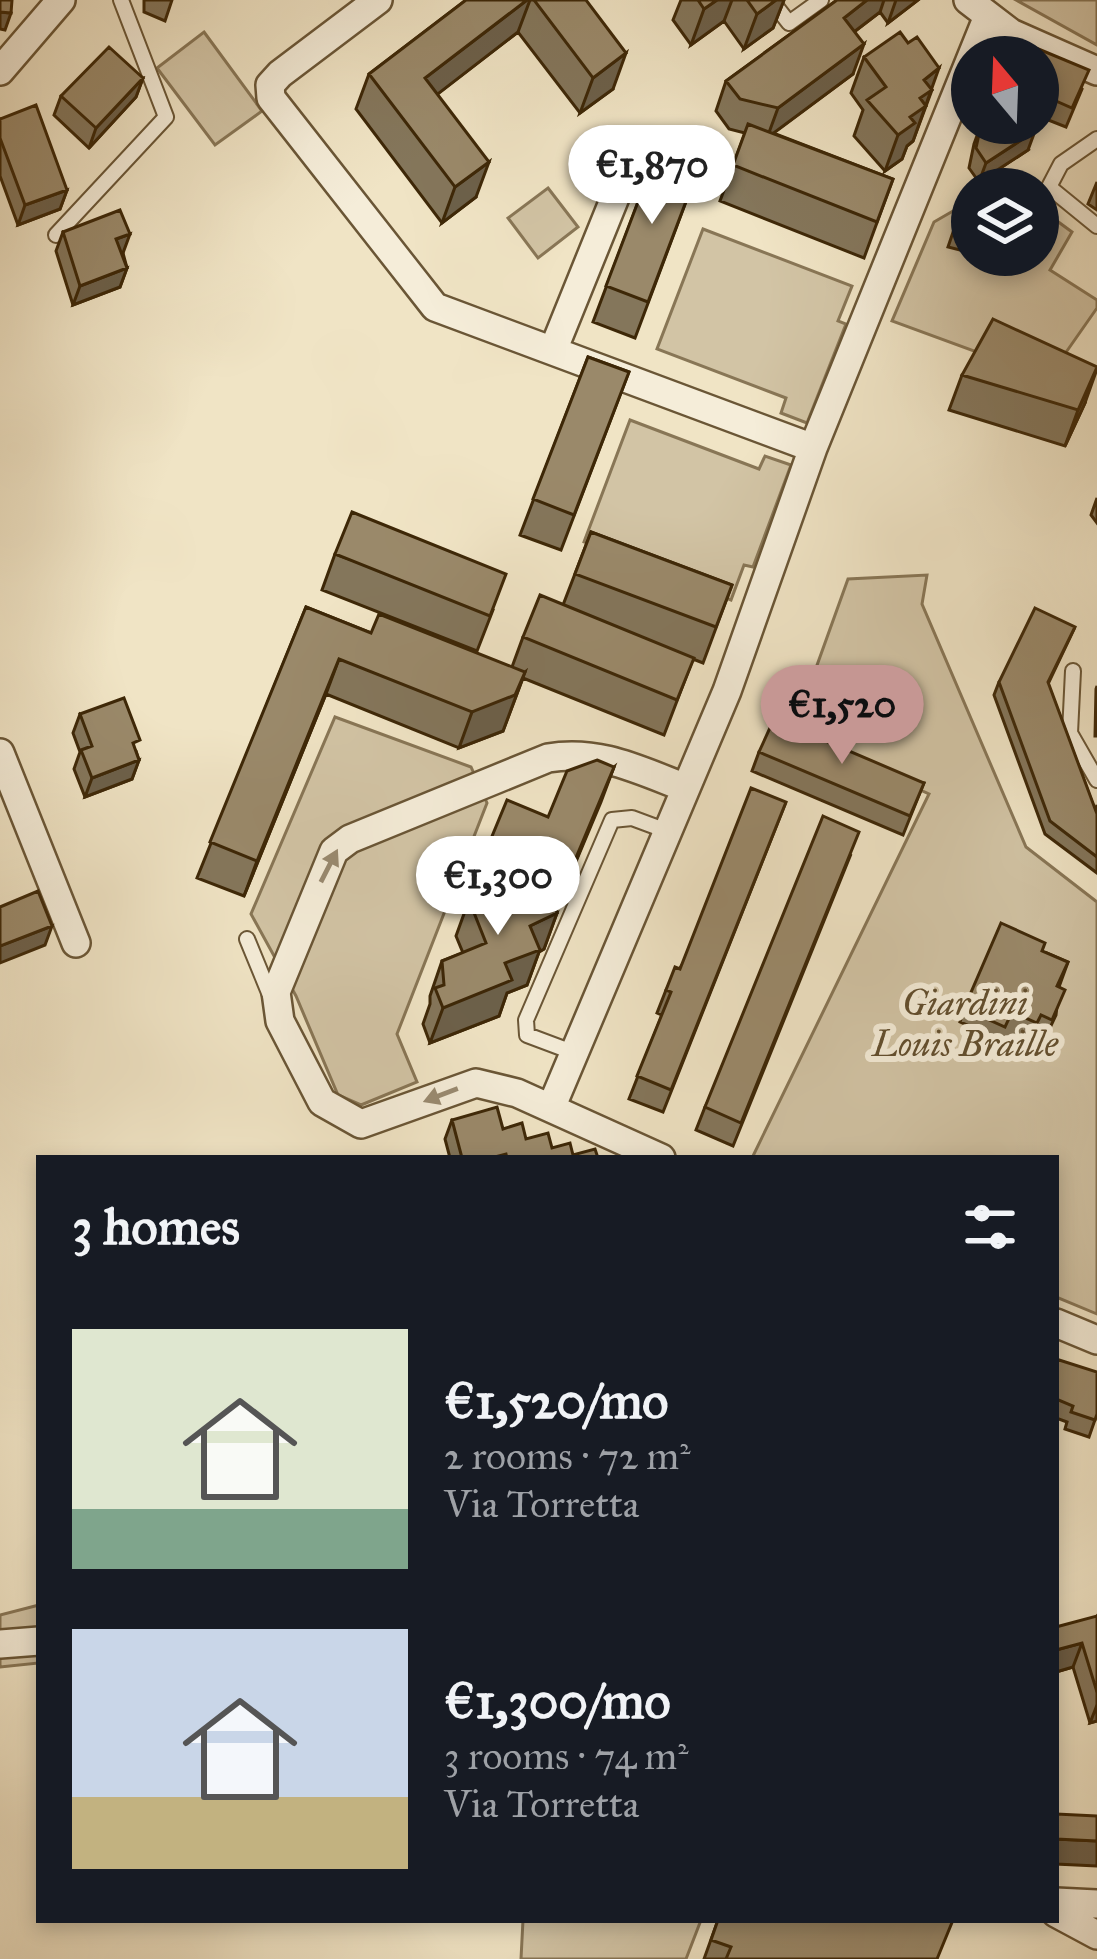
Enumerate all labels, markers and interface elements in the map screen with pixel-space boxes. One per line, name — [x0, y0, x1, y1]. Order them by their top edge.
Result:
north arrow — [951, 36, 1059, 144]
map controls — [951, 36, 1059, 276]
pin: €1,870 — [554, 125, 750, 227]
text: €1,870 — [595, 140, 709, 188]
button: layers — [951, 168, 1059, 276]
pin: €1,520 — [744, 665, 940, 767]
text: €1,520 — [788, 680, 896, 728]
pin: €1,300 — [400, 836, 596, 938]
one-way arrow — [319, 848, 339, 883]
text: €1,300 — [443, 851, 553, 899]
park label: Giardini Louis Braille — [870, 981, 1059, 1066]
one-way arrow — [422, 1087, 458, 1106]
icon: filters — [957, 1194, 1023, 1260]
text: 3 homes — [72, 1196, 240, 1258]
text: €1,520/mo — [444, 1370, 668, 1432]
icon: home — [168, 1377, 312, 1521]
text: 2 rooms · 72 m² — [444, 1432, 691, 1480]
text: Via Torretta — [444, 1480, 639, 1528]
text: €1,300/mo — [444, 1670, 671, 1732]
icon: home — [168, 1677, 312, 1821]
text: 3 rooms · 74 m² — [444, 1732, 689, 1780]
text: Via Torretta — [444, 1780, 639, 1828]

